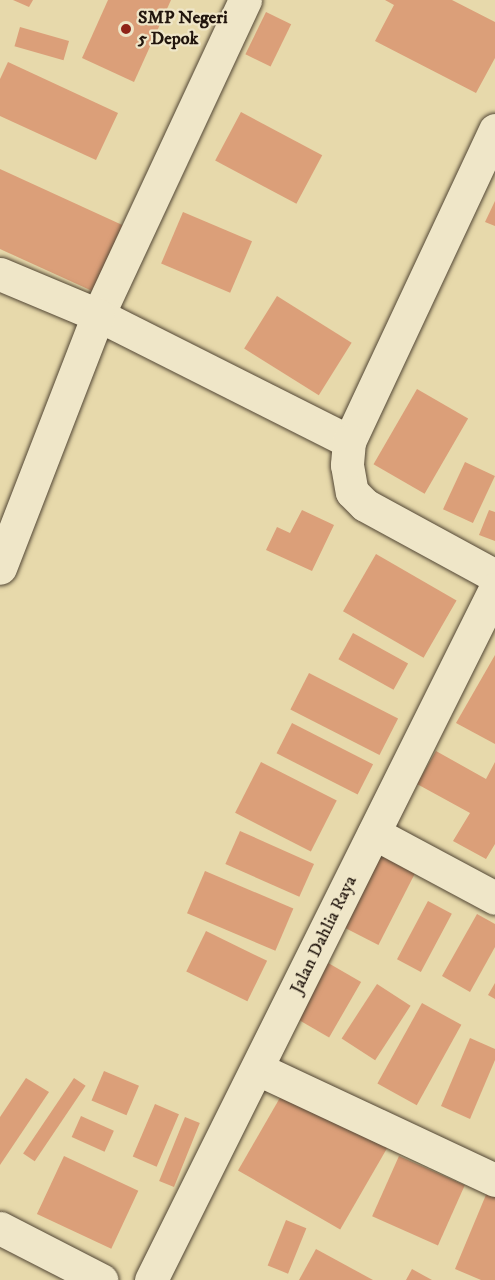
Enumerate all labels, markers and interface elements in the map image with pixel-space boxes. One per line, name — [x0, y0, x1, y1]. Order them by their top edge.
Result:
place label: SMP Negeri 5 Depok — [138, 8, 228, 50]
marker: SMP Negeri 5 Depok — [119, 22, 133, 36]
street label: Jalan Dahlia Raya — [286, 873, 362, 997]

